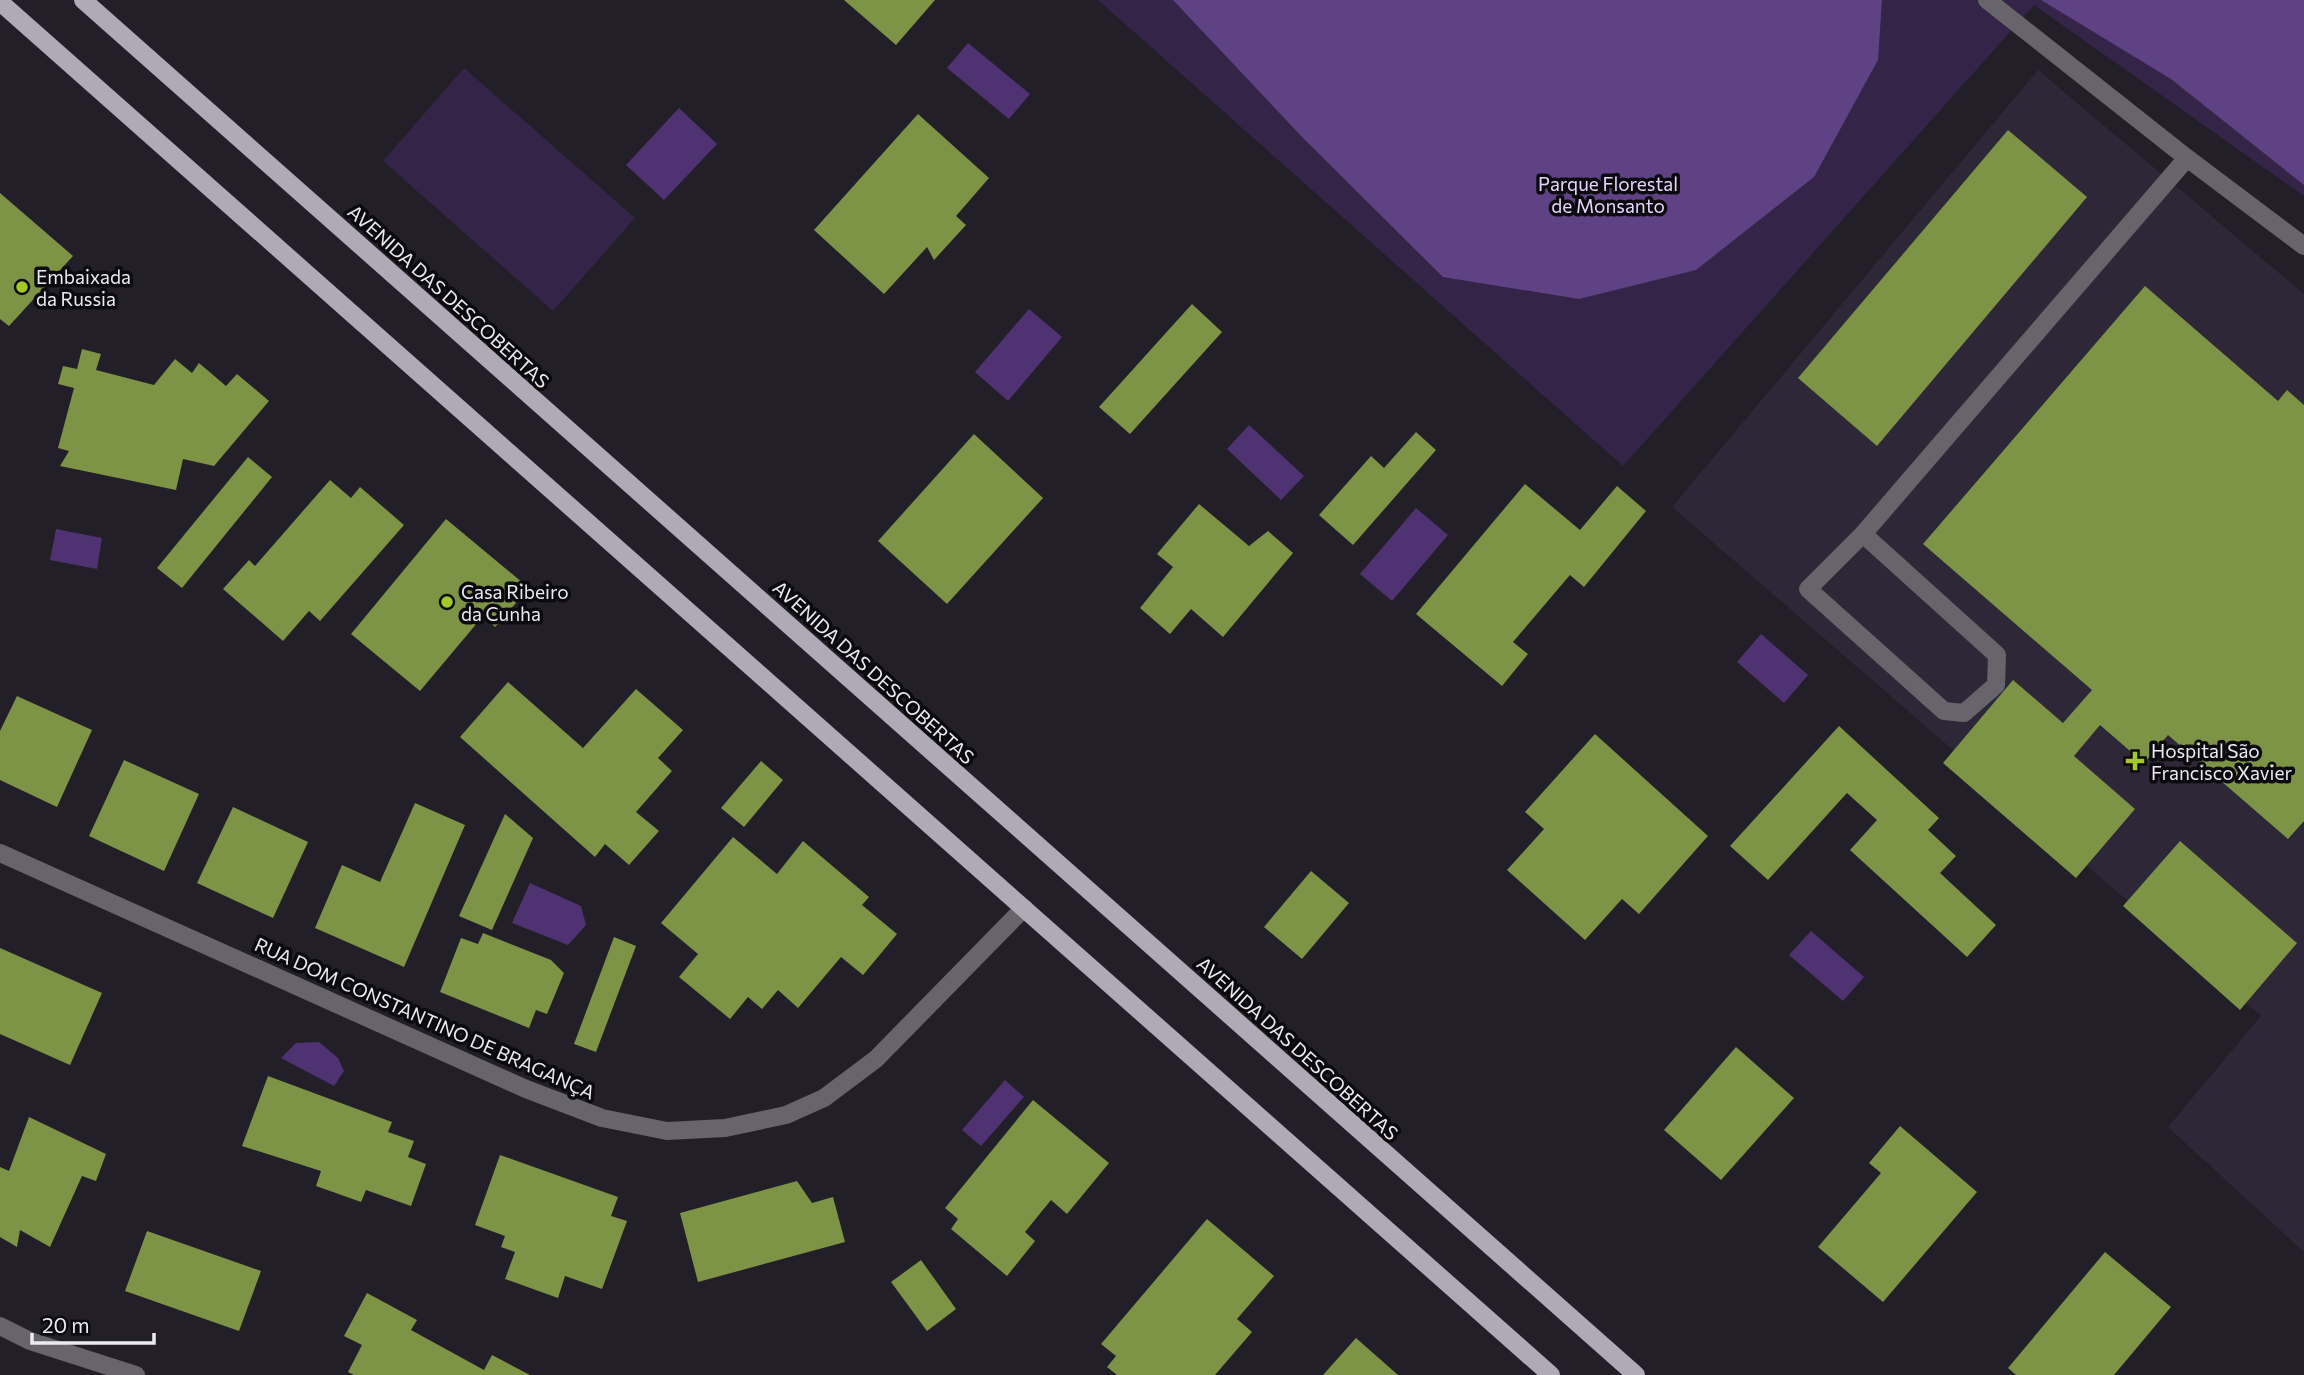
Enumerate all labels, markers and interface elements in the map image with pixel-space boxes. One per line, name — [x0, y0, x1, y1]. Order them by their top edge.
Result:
park label: Parque Florestal de Monsanto — [1538, 172, 1678, 217]
street label: AVENIDA DAS DESCOBERTAS — [344, 200, 554, 392]
place label: Embaixada da Russia — [36, 265, 131, 310]
marker: Embaixada da Russia — [14, 279, 30, 295]
street label: AVENIDA DAS DESCOBERTAS — [769, 576, 979, 768]
place label: Casa Ribeiro da Cunha — [461, 580, 569, 625]
marker: Casa Ribeiro da Cunha — [439, 594, 455, 610]
place label: Hospital São Francisco Xavier — [2151, 739, 2292, 784]
marker: Hospital São Francisco Xavier — [2125, 751, 2145, 771]
street label: RUA DOM CONSTANTINO DE BRAGANÇA — [251, 932, 599, 1104]
street label: AVENIDA DAS DESCOBERTAS — [1193, 952, 1403, 1144]
scale bar — [32, 1302, 154, 1346]
text: 20 m — [42, 1312, 90, 1337]

